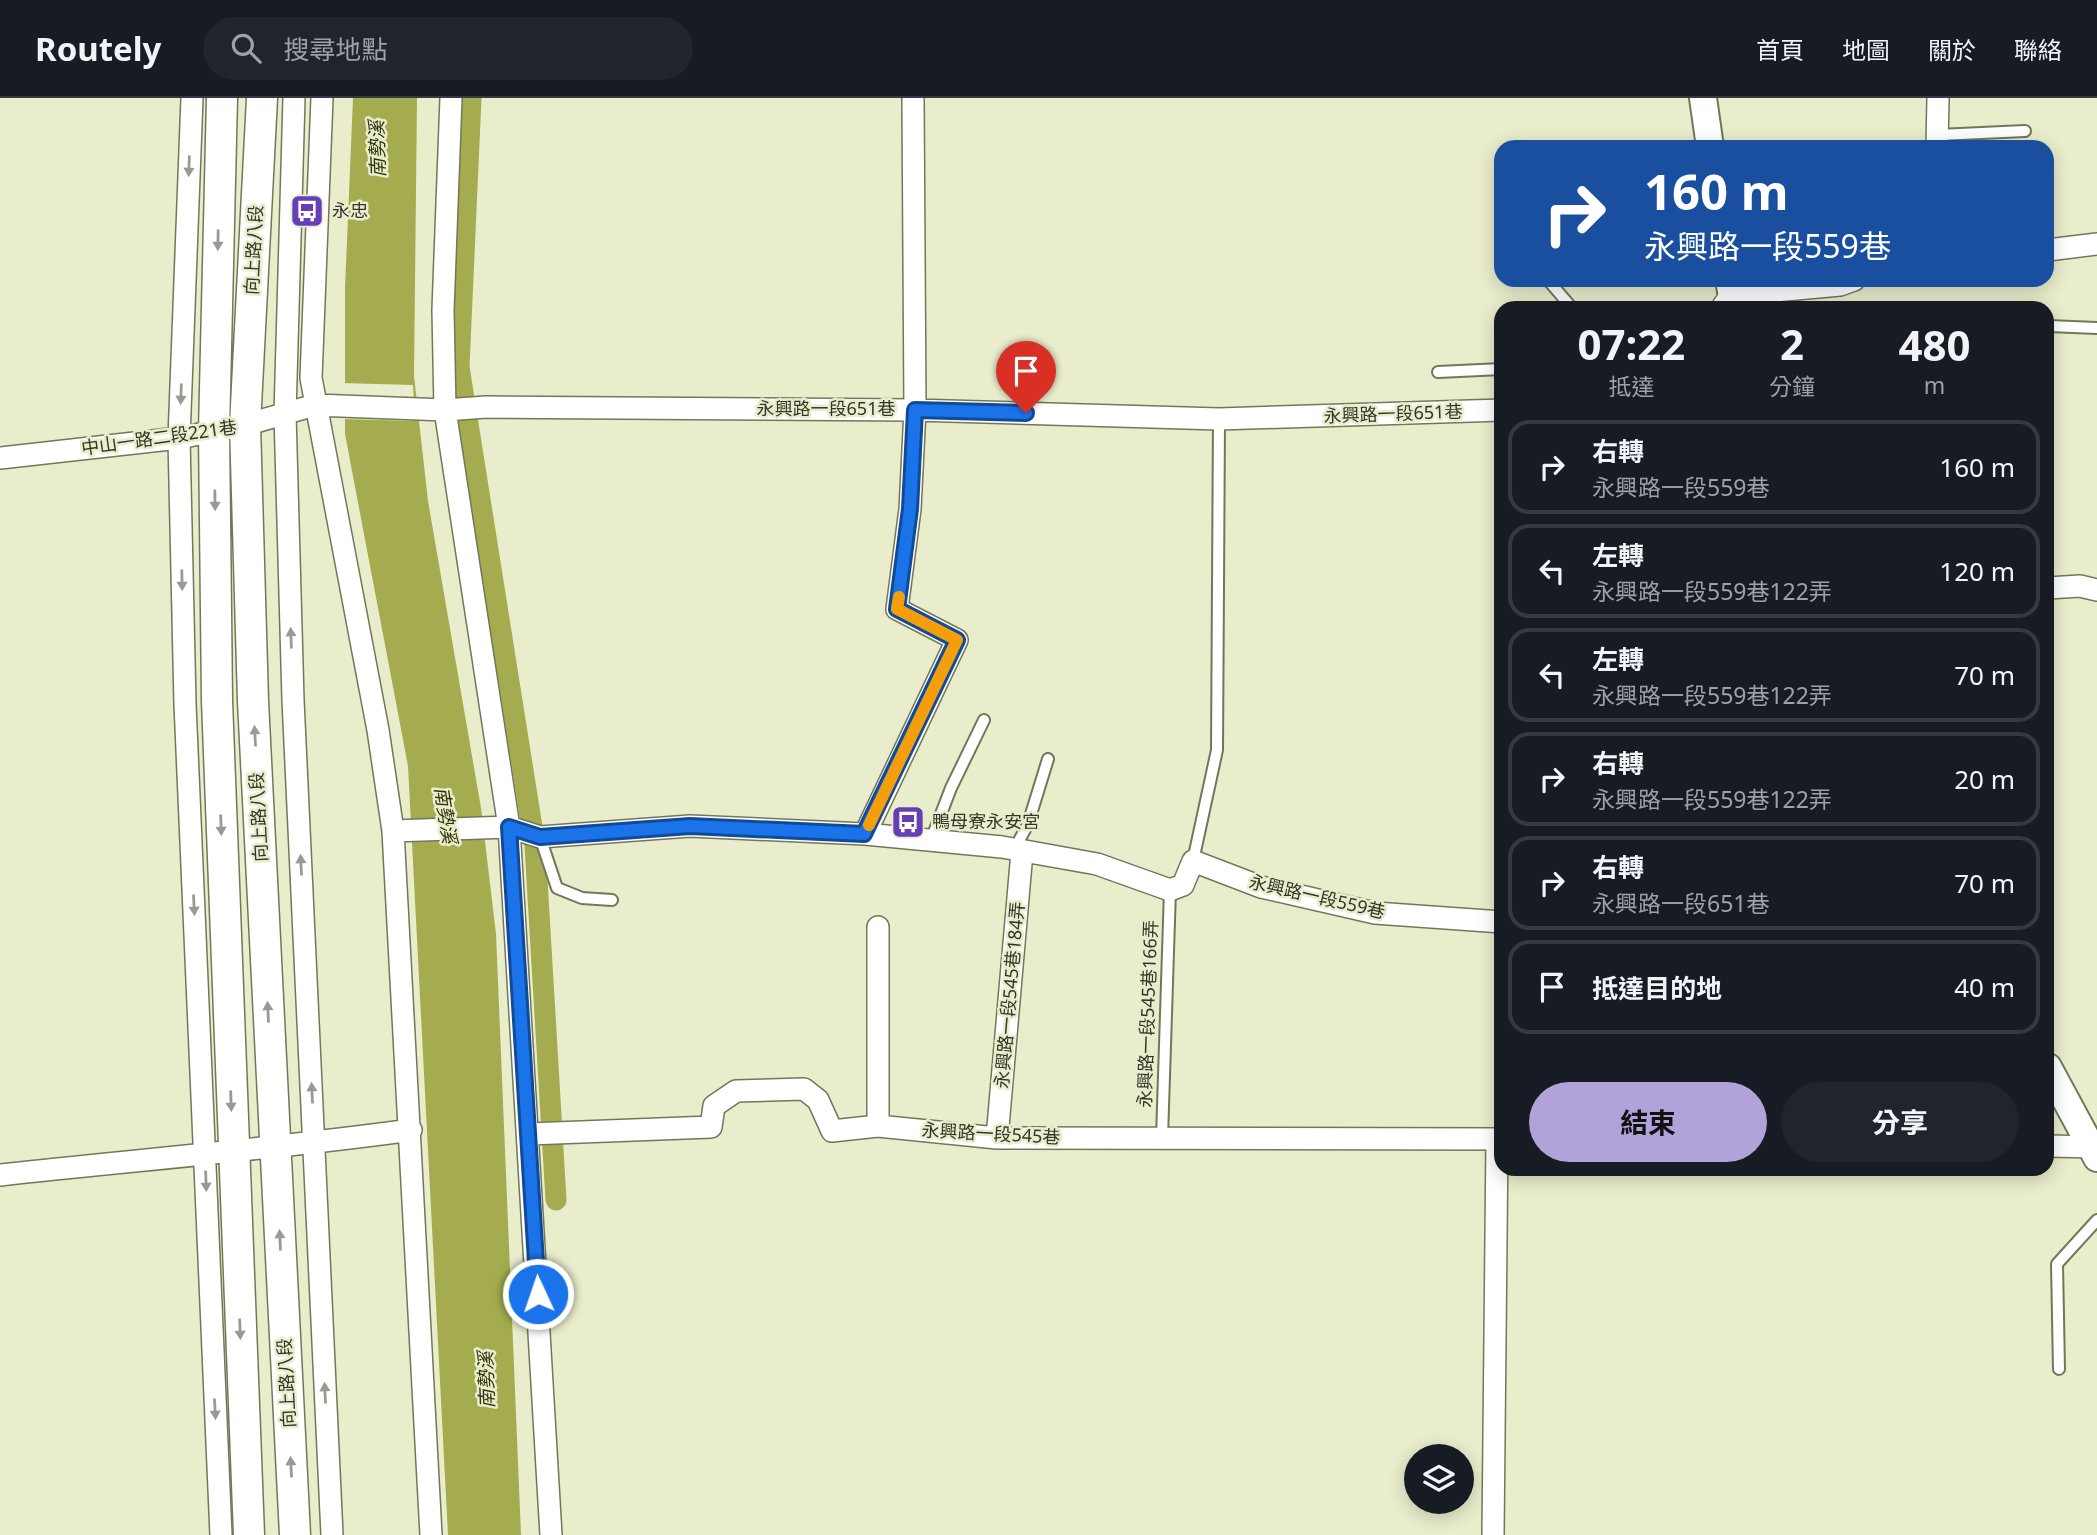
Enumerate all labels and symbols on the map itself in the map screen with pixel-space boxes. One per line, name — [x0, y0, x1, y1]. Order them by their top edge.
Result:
water label: 南勢溪 — [363, 117, 391, 178]
one-way arrow — [184, 155, 195, 177]
bus stop icon: 永忠 — [288, 192, 326, 230]
place label: 永忠 — [332, 198, 368, 222]
street label: 向上路八段 — [239, 204, 267, 296]
one-way arrow — [213, 229, 224, 251]
pin — [996, 341, 1056, 413]
one-way arrow — [175, 383, 186, 405]
street label: 永興路一段651巷 — [757, 396, 895, 420]
street label: 永興路一段651巷 — [1323, 399, 1463, 427]
street label: 中山一路二段221巷 — [80, 414, 238, 460]
one-way arrow — [209, 489, 221, 511]
one-way arrow — [177, 569, 188, 591]
one-way arrow — [286, 627, 297, 649]
one-way arrow — [249, 725, 260, 747]
street label: 向上路八段 — [244, 771, 272, 863]
water label: 南勢溪 — [429, 785, 464, 848]
bus stop icon: 鴨母寮永安宮 — [889, 803, 927, 841]
place label: 鴨母寮永安宮 — [932, 809, 1040, 833]
one-way arrow — [215, 814, 227, 836]
one-way arrow — [295, 854, 306, 876]
street label: 永興路一段559巷 — [1247, 869, 1388, 923]
one-way arrow — [189, 894, 200, 916]
street label: 永興路一段545巷184弄 — [989, 900, 1029, 1089]
street label: 永興路一段545巷166弄 — [1132, 920, 1162, 1108]
one-way arrow — [263, 1001, 274, 1023]
one-way arrow — [306, 1081, 317, 1103]
one-way arrow — [225, 1091, 236, 1113]
street label: 永興路一段545巷 — [921, 1117, 1061, 1149]
one-way arrow — [201, 1171, 212, 1193]
one-way arrow — [274, 1228, 285, 1250]
position arrow — [501, 1257, 575, 1331]
one-way arrow — [234, 1318, 245, 1340]
street label: 向上路八段 — [272, 1337, 300, 1429]
water label: 南勢溪 — [472, 1348, 500, 1409]
one-way arrow — [320, 1382, 331, 1404]
one-way arrow — [210, 1398, 221, 1420]
one-way arrow — [286, 1456, 297, 1478]

